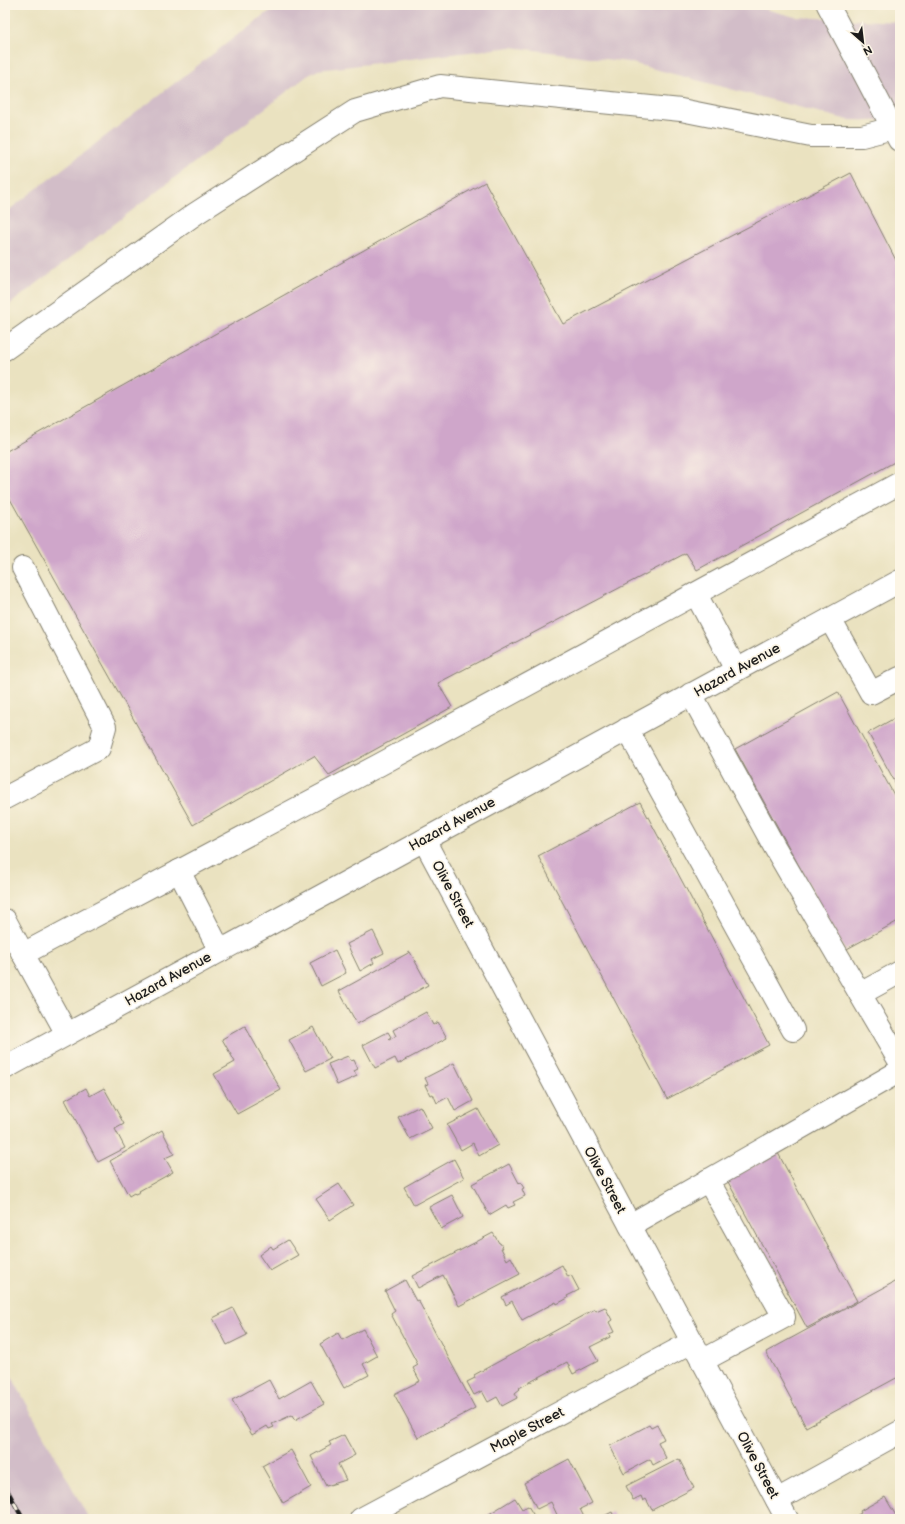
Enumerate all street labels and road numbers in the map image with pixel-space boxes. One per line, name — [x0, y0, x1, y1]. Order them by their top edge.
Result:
street label: Hazard Avenue — [691, 639, 783, 701]
street label: Hazard Avenue — [406, 793, 498, 855]
street label: Olive Street — [428, 858, 478, 931]
street label: Hazard Avenue — [122, 948, 214, 1010]
street label: Olive Street — [580, 1144, 630, 1217]
street label: Maple Street — [487, 1403, 568, 1457]
street label: Olive Street — [733, 1429, 783, 1502]

